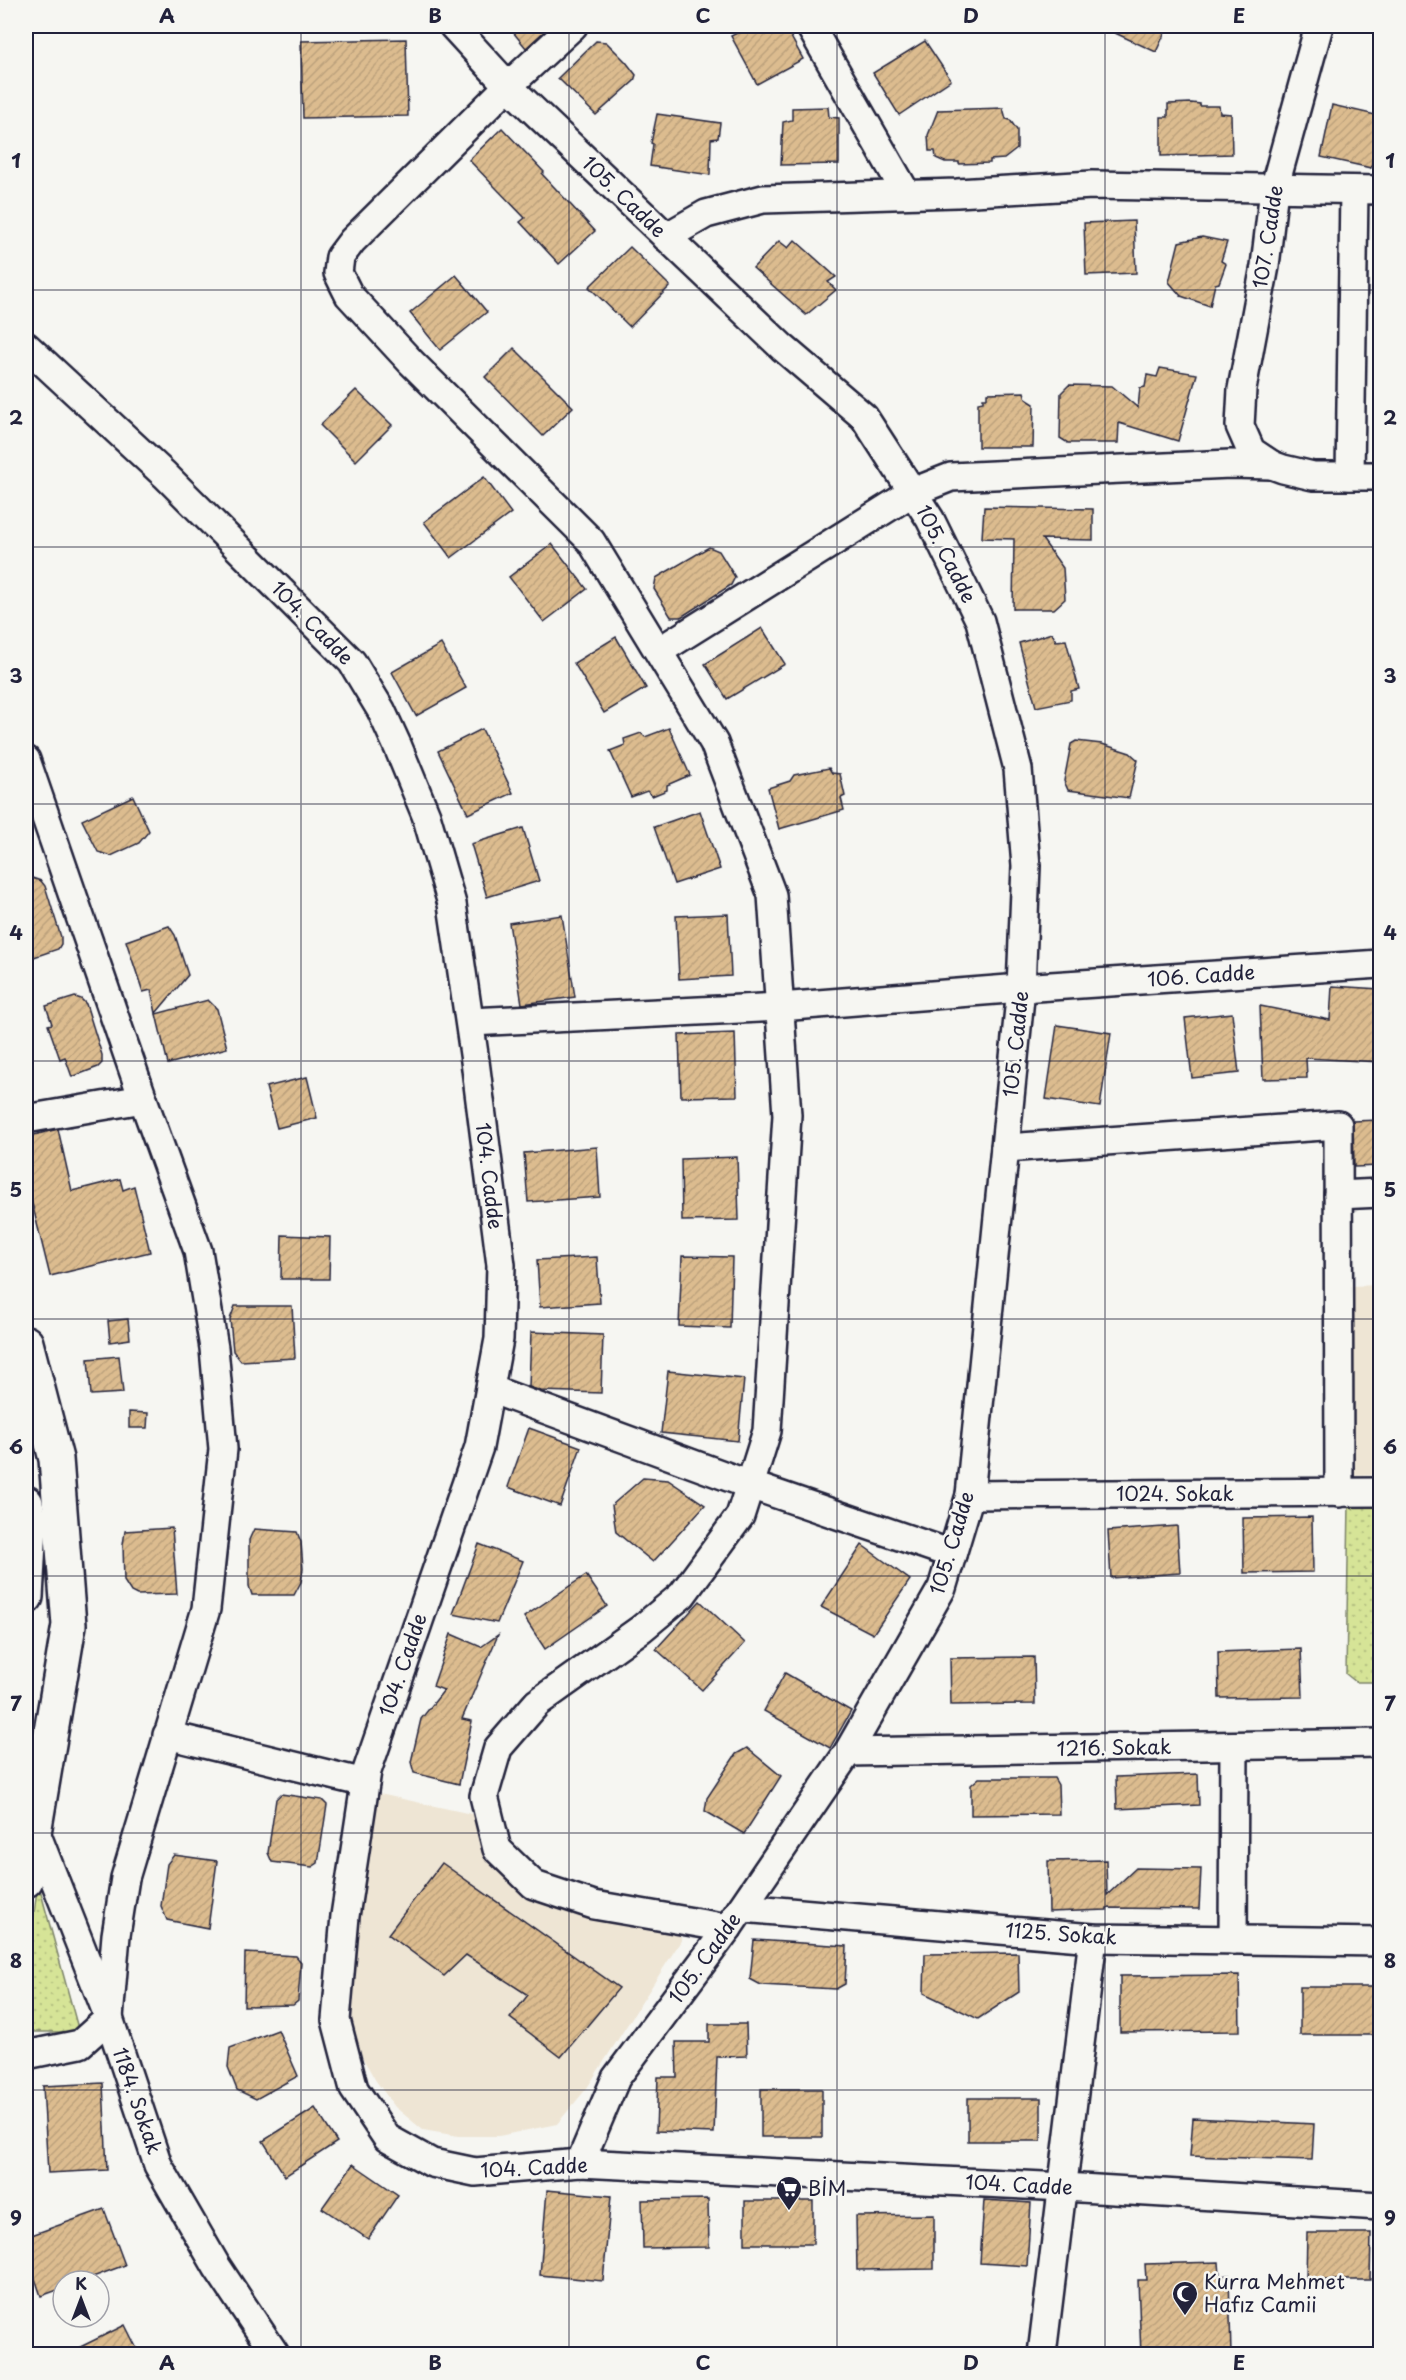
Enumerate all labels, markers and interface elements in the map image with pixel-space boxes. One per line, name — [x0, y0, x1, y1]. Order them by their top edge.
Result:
text: A — [159, 0, 175, 30]
text: B — [428, 0, 442, 30]
text: C — [695, 0, 711, 30]
text: D — [963, 0, 979, 30]
text: E — [1233, 0, 1245, 30]
text: 1 — [11, 145, 21, 175]
text: 1 — [1385, 145, 1395, 175]
street label: 105. Cadde — [576, 149, 673, 244]
street label: 107. Cadde — [1244, 183, 1290, 291]
text: 2 — [9, 402, 23, 432]
text: 2 — [1383, 402, 1397, 432]
street label: 105. Cadde — [909, 499, 984, 608]
street label: 104. Cadde — [265, 573, 361, 671]
text: 3 — [9, 660, 23, 690]
text: 3 — [1383, 660, 1397, 690]
text: 4 — [9, 917, 23, 947]
text: 4 — [1383, 917, 1397, 947]
street label: 106. Cadde — [1146, 956, 1256, 994]
street label: 105. Cadde — [995, 989, 1035, 1098]
street label: 104. Cadde — [469, 1121, 511, 1231]
text: 5 — [10, 1174, 22, 1204]
text: 5 — [1384, 1174, 1396, 1204]
text: 6 — [9, 1431, 23, 1461]
text: 6 — [1383, 1431, 1397, 1461]
street label: 1024. Sokak — [1116, 1478, 1234, 1508]
street label: 105. Cadde — [921, 1487, 981, 1598]
street label: 104. Cadde — [370, 1609, 434, 1720]
text: 7 — [10, 1688, 22, 1718]
text: 7 — [1384, 1688, 1396, 1718]
street label: 1216. Sokak — [1056, 1731, 1172, 1763]
street label: 105. Cadde — [661, 1906, 748, 2009]
street label: 1125. Sokak — [1004, 1914, 1118, 1952]
text: 8 — [10, 1945, 22, 1975]
text: 8 — [1384, 1945, 1396, 1975]
street label: 1184. Sokak — [106, 2043, 170, 2158]
street label: 104. Cadde — [480, 2149, 588, 2185]
street label: 104. Cadde — [965, 2166, 1073, 2202]
place label: BİM — [808, 2173, 846, 2203]
supermarket icon: BİM — [774, 2174, 804, 2212]
text: 9 — [10, 2202, 22, 2232]
text: 9 — [1384, 2202, 1396, 2232]
place label: Kurra Mehmet Hafız Camii — [1204, 2266, 1345, 2319]
north arrow — [51, 2269, 111, 2329]
text: K — [75, 2271, 87, 2295]
mosque icon: Kurra Mehmet Hafız Camii — [1170, 2279, 1200, 2317]
text: A — [159, 2347, 175, 2377]
text: B — [428, 2347, 442, 2377]
text: C — [695, 2347, 711, 2377]
text: D — [963, 2347, 979, 2377]
text: E — [1233, 2347, 1245, 2377]

